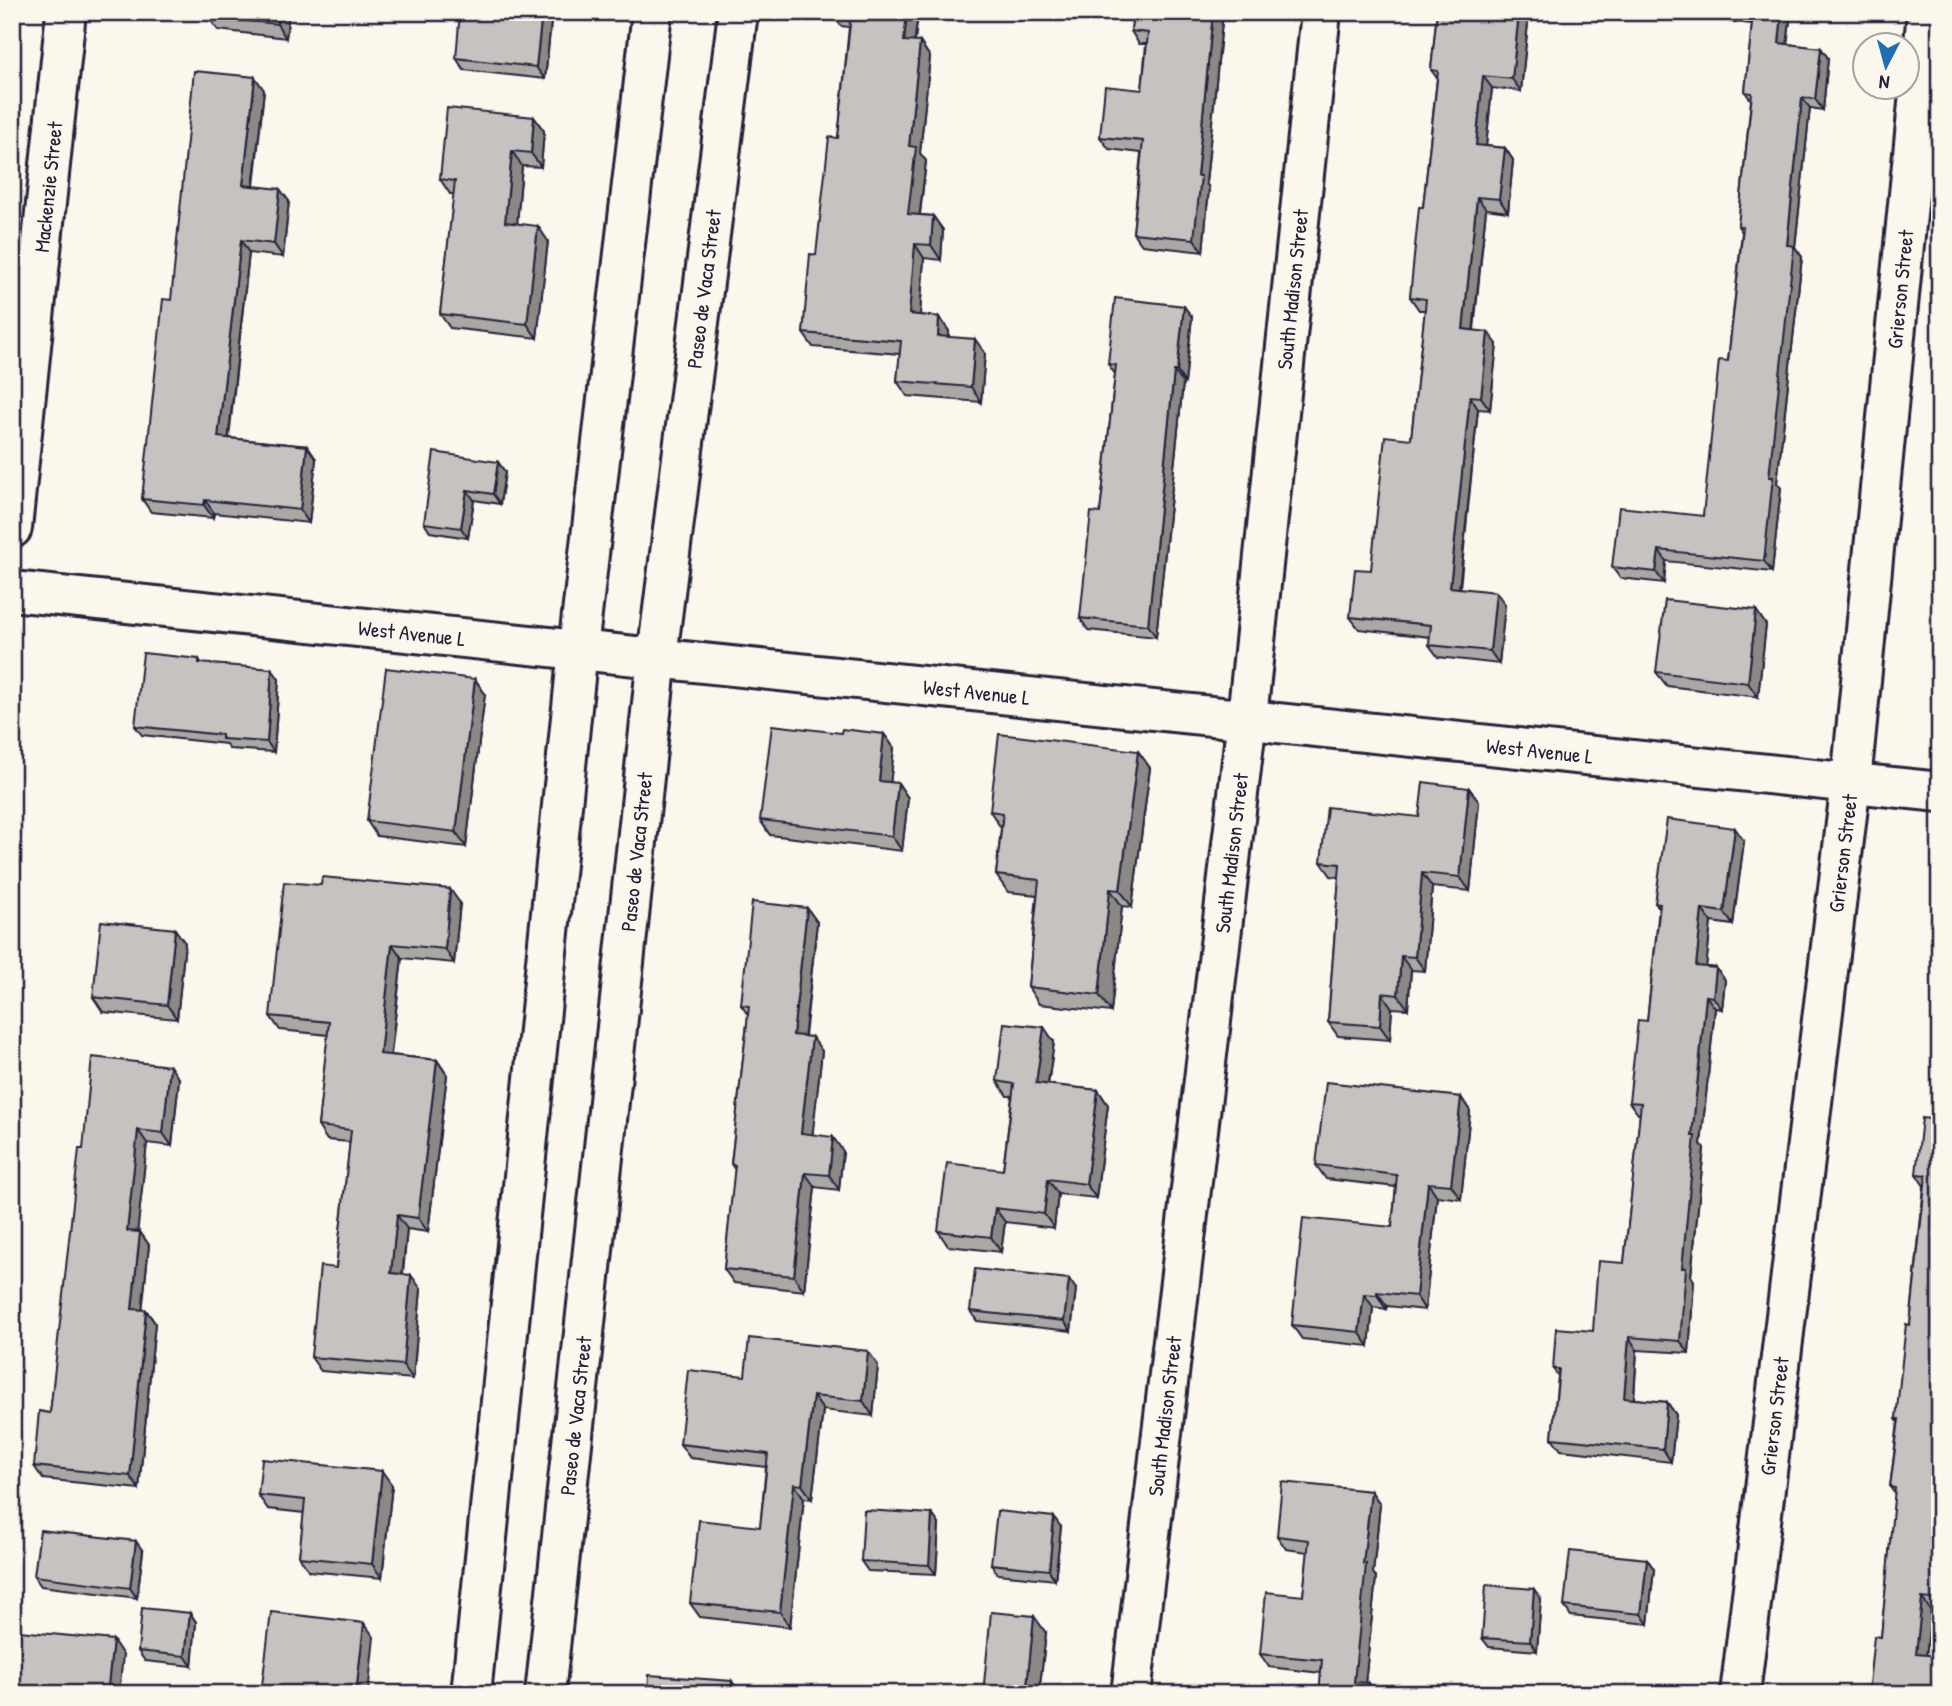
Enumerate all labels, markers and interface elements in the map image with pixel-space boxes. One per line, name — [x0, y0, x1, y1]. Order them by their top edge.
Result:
north arrow — [1850, 32, 1920, 102]
text: N — [1878, 69, 1891, 96]
street label: Mackenzie Street — [26, 119, 69, 254]
street label: Paseo de Vaca Street — [679, 207, 728, 370]
street label: South Madison Street — [1269, 207, 1315, 371]
street label: Grierson Street — [1879, 228, 1920, 350]
street label: West Avenue L — [357, 613, 467, 653]
street label: West Avenue L — [922, 672, 1032, 712]
street label: West Avenue L — [1485, 730, 1595, 770]
street label: Paseo de Vaca Street — [613, 770, 659, 933]
street label: South Madison Street — [1207, 771, 1255, 935]
street label: Grierson Street — [1821, 792, 1864, 914]
street label: Paseo de Vaca Street — [552, 1334, 598, 1497]
street label: South Madison Street — [1140, 1334, 1188, 1498]
street label: Grierson Street — [1752, 1354, 1796, 1477]

